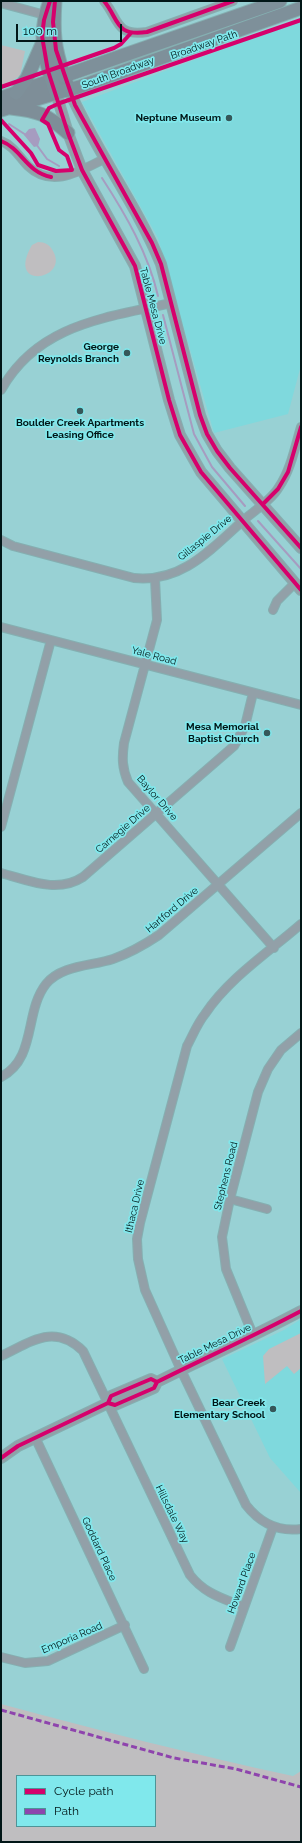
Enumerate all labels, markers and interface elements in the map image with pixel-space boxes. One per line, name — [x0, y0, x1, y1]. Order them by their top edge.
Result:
scale bar — [18, 16, 124, 42]
text: 100 m — [23, 24, 57, 38]
street label: Broadway Path — [169, 28, 239, 62]
street label: South Broadway — [80, 54, 156, 92]
place label: Neptune Museum — [136, 112, 221, 124]
marker: Neptune Museum — [224, 113, 234, 123]
street label: Table Mesa Drive — [137, 266, 169, 346]
place label: George Reynolds Branch — [38, 341, 119, 364]
marker: George Reynolds Branch — [122, 348, 132, 358]
marker: Boulder Creek Apartments Leasing Office — [75, 406, 85, 416]
place label: Boulder Creek Apartments Leasing Office — [16, 417, 144, 440]
street label: Gillaspie Drive — [176, 513, 234, 563]
street label: Yale Road — [130, 644, 178, 668]
place label: Mesa Memorial Baptist Church — [186, 721, 259, 744]
marker: Mesa Memorial Baptist Church — [262, 728, 272, 738]
street label: Baylor Drive — [134, 773, 180, 823]
street label: Carnegie Drive — [93, 802, 153, 856]
street label: Hartford Drive — [143, 885, 201, 935]
street label: Stephens Road — [212, 1141, 240, 1211]
street label: Ithaca Drive — [123, 1178, 147, 1234]
street label: Table Mesa Drive — [177, 1321, 253, 1367]
place label: Bear Creek Elementary School — [174, 1397, 265, 1420]
marker: Bear Creek Elementary School — [268, 1404, 278, 1414]
street label: Hillsdale Way — [153, 1483, 191, 1545]
street label: Goddard Place — [79, 1515, 119, 1583]
street label: Howard Place — [225, 1551, 259, 1615]
street label: Emporia Road — [40, 1620, 104, 1656]
legend — [16, 1775, 156, 1827]
text: Cycle path — [54, 1784, 113, 1798]
text: Path — [54, 1804, 79, 1818]

